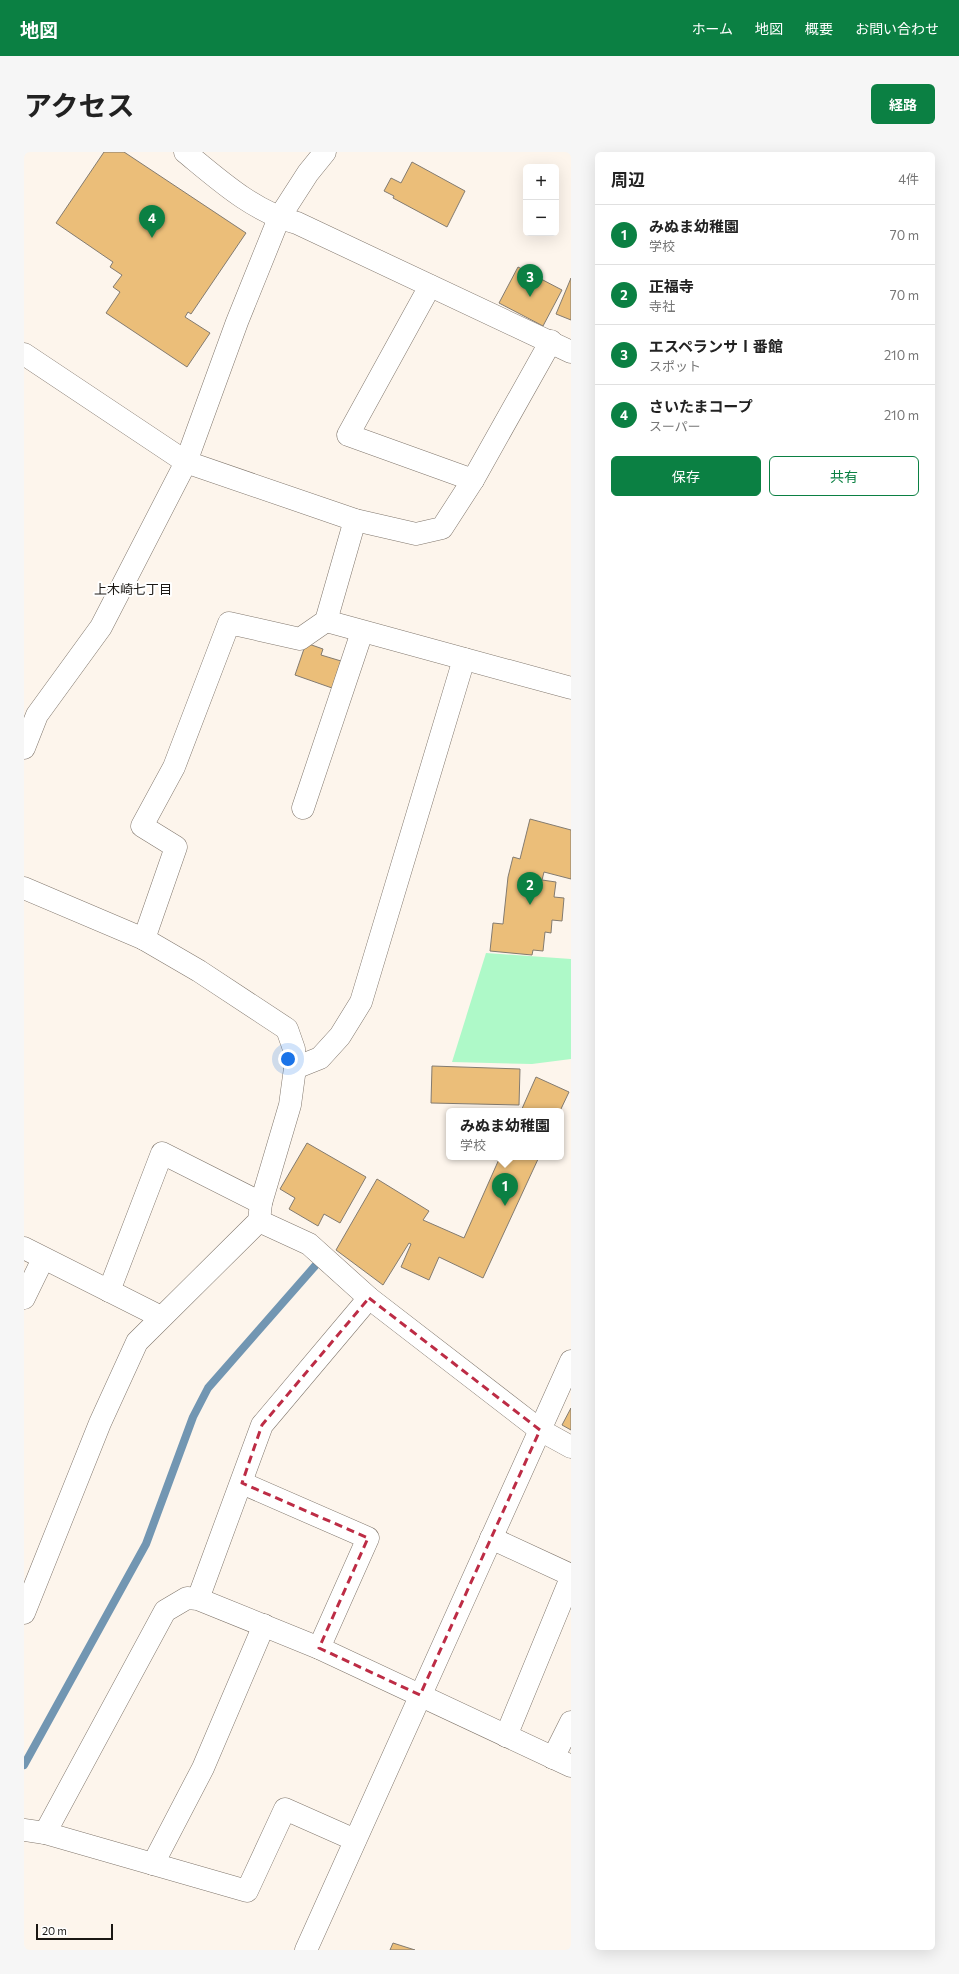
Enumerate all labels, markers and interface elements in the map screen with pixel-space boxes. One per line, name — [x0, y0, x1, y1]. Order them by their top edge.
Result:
text: 地図 — [20, 18, 58, 41]
text: ホーム — [691, 20, 733, 37]
text: 地図 — [755, 20, 783, 37]
text: 概要 — [805, 20, 833, 37]
text: お問い合わせ — [855, 20, 939, 37]
button: 経路 — [871, 84, 935, 124]
text: アクセス — [24, 88, 135, 122]
map controls — [523, 164, 559, 236]
button: + — [523, 164, 559, 200]
text: 周辺 — [611, 169, 645, 190]
text: 4件 — [898, 171, 919, 187]
button: − — [523, 200, 559, 236]
pin: 4 — [139, 205, 165, 238]
text: みぬま幼稚園 — [649, 217, 739, 235]
text: 1 — [621, 227, 627, 243]
text: 70 m — [890, 227, 919, 243]
text: 学校 — [649, 238, 675, 254]
pin: 3 — [517, 264, 543, 297]
text: 正福寺 — [649, 277, 694, 295]
text: 2 — [620, 287, 628, 303]
text: 70 m — [890, 287, 919, 303]
text: 寺社 — [649, 298, 675, 314]
text: エスペランサⅠ番館 — [649, 337, 783, 355]
text: 3 — [620, 347, 628, 363]
text: 210 m — [884, 347, 919, 363]
text: スポット — [649, 358, 701, 374]
text: さいたまコープ — [649, 397, 753, 415]
text: 4 — [620, 407, 628, 423]
text: 210 m — [884, 407, 919, 423]
text: スーパー — [649, 418, 701, 434]
button: 保存 — [611, 456, 761, 496]
button: 共有 — [769, 456, 919, 496]
district label: 上木崎七丁目 — [94, 581, 172, 597]
pin: 2 — [517, 872, 543, 905]
your location — [278, 1049, 298, 1069]
popup — [446, 1108, 564, 1160]
text: みぬま幼稚園 — [460, 1116, 550, 1134]
text: 学校 — [460, 1137, 486, 1153]
pin: 1 — [492, 1173, 518, 1206]
scale bar — [36, 1922, 113, 1941]
text: 20 m — [42, 1924, 67, 1937]

